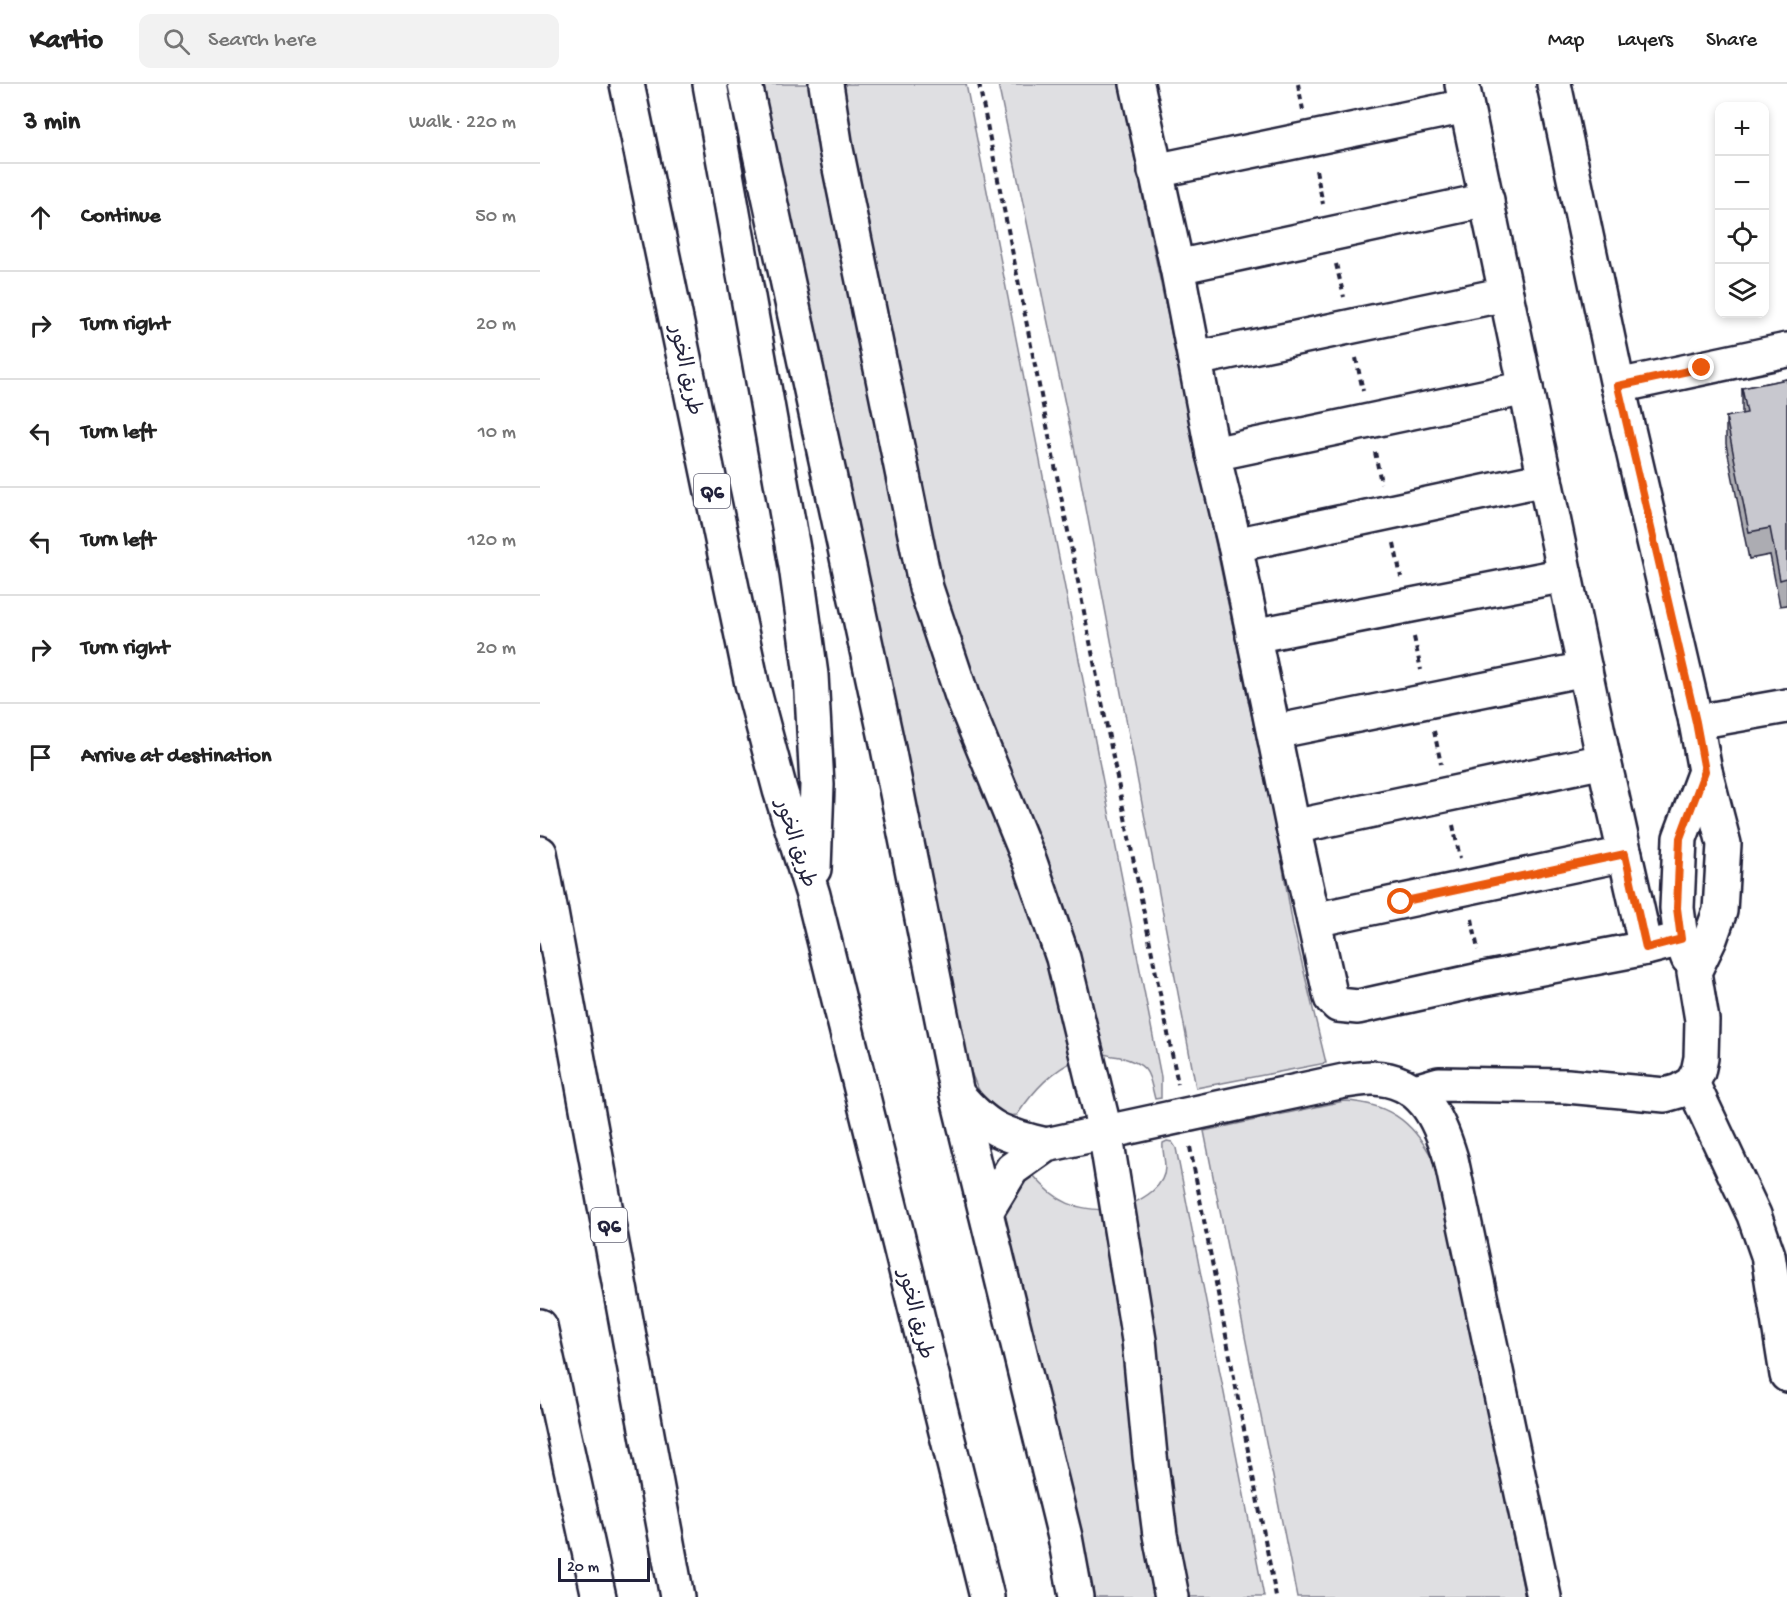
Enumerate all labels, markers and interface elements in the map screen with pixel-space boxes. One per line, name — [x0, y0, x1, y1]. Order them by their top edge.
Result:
search box — [139, 14, 559, 68]
text: Kartio — [30, 25, 103, 58]
icon: search — [160, 25, 193, 58]
text: Search here — [208, 28, 316, 54]
text: Map — [1548, 29, 1584, 54]
text: Layers — [1617, 29, 1673, 54]
text: Share — [1706, 29, 1757, 54]
map controls — [1715, 102, 1769, 318]
button: + — [1715, 102, 1769, 156]
text: 3 min — [24, 108, 80, 139]
text: Walk · 220 m — [409, 112, 516, 135]
button: − — [1715, 156, 1769, 210]
icon: ahead — [24, 201, 57, 234]
text: Continue — [81, 204, 161, 230]
text: 50 m — [475, 206, 516, 229]
button: locate — [1715, 210, 1769, 264]
button: layers — [1715, 264, 1769, 318]
icon: right — [24, 309, 57, 342]
text: Turn right — [81, 312, 169, 338]
text: 20 m — [476, 314, 516, 337]
street label: طريق الخور — [661, 321, 705, 418]
route end — [1688, 354, 1714, 380]
icon: left — [24, 417, 57, 450]
text: Turn left — [81, 420, 155, 446]
text: 10 m — [478, 422, 516, 445]
road number: Q6 — [694, 474, 730, 508]
icon: left — [24, 525, 57, 558]
text: Turn left — [81, 528, 155, 554]
text: 120 m — [468, 530, 516, 553]
icon: right — [24, 633, 57, 666]
text: Turn right — [81, 636, 169, 662]
text: 20 m — [476, 638, 516, 661]
icon: arrive — [24, 741, 57, 774]
text: Arrive at destination — [81, 744, 271, 770]
street label: طريق الخور — [767, 795, 820, 892]
route start — [1387, 888, 1413, 914]
road number: Q6 — [591, 1208, 627, 1242]
street label: طريق الخور — [890, 1265, 937, 1362]
scale bar — [558, 1555, 650, 1582]
text: 20 m — [567, 1559, 599, 1578]

